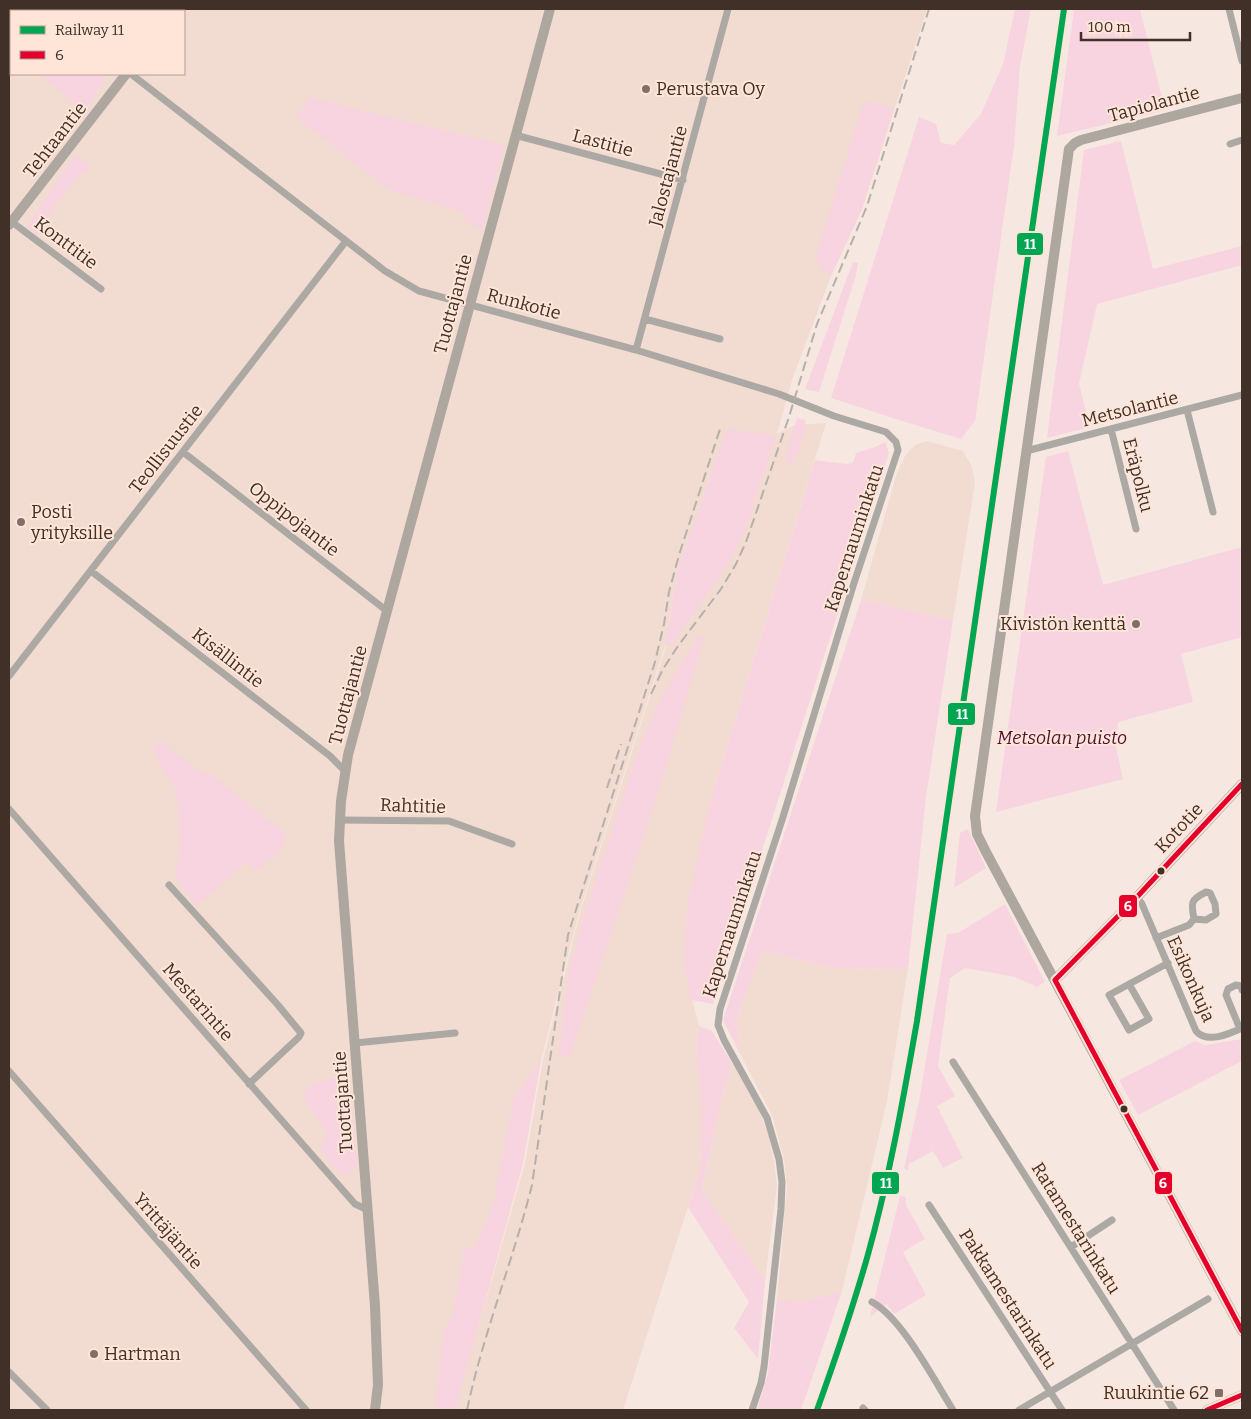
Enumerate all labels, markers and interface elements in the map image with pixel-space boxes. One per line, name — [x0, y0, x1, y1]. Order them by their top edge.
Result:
legend — [10, 10, 185, 75]
scale bar — [1081, 10, 1190, 42]
text: 100 m — [1088, 18, 1131, 36]
text: Railway 11 — [55, 21, 124, 39]
text: 6 — [55, 46, 64, 64]
place label: Perustava Oy — [656, 78, 765, 100]
street label: Tapiolantie — [1106, 81, 1202, 127]
marker: Perustava Oy — [640, 83, 652, 95]
street label: Tehtaantie — [19, 98, 91, 182]
street label: Jalostajantie — [644, 123, 692, 230]
street label: Lastitie — [570, 124, 636, 162]
street label: Konttitie — [30, 212, 102, 274]
line badge: 11 — [1016, 232, 1044, 256]
text: 11 — [1024, 236, 1036, 253]
street label: Tuottajantie — [429, 252, 477, 356]
street label: Runkotie — [485, 284, 563, 324]
street label: Metsolantie — [1079, 386, 1181, 432]
street label: Teollisuustie — [124, 400, 208, 498]
street label: Eräpolku — [1118, 436, 1158, 514]
street label: Kapernauminkatu — [820, 462, 888, 614]
street label: Oppipojantie — [244, 477, 344, 561]
place label: Posti yrityksille — [30, 501, 113, 544]
marker: Posti yrityksille — [15, 516, 27, 528]
place label: Kivistön kenttä — [1000, 613, 1126, 635]
marker: Kivistön kenttä — [1130, 618, 1142, 630]
street label: Kisällintie — [188, 623, 268, 693]
street label: Tuottajantie — [324, 643, 372, 747]
line badge: 11 — [947, 702, 976, 726]
text: 11 — [956, 706, 968, 723]
park label: Metsolan puisto — [997, 727, 1127, 749]
street label: Rahtitie — [380, 794, 446, 818]
street label: Kototie — [1150, 798, 1208, 858]
street label: Kapernauminkatu — [698, 848, 766, 1000]
unlabelled marker — [1156, 866, 1166, 876]
line badge: 6 — [1118, 894, 1138, 918]
text: 6 — [1124, 898, 1132, 915]
street label: Esikonkuja — [1162, 933, 1220, 1026]
street label: Mestarintie — [158, 958, 238, 1046]
street label: Tuottajantie — [328, 1050, 358, 1154]
unlabelled marker — [1119, 1104, 1129, 1114]
street label: Ratamestarinkatu — [1027, 1158, 1125, 1298]
line badge: 11 — [871, 1171, 900, 1195]
line badge: 6 — [1154, 1171, 1173, 1195]
text: 11 — [880, 1175, 892, 1192]
text: 6 — [1159, 1175, 1167, 1192]
street label: Yrittäjäntie — [129, 1188, 207, 1274]
street label: Pakkamestarinkatu — [954, 1225, 1062, 1373]
place label: Hartman — [104, 1343, 181, 1365]
marker: Hartman — [88, 1348, 100, 1360]
place label: Ruukintie 62 — [1103, 1382, 1209, 1404]
marker: Ruukintie 62 — [1213, 1387, 1225, 1399]

